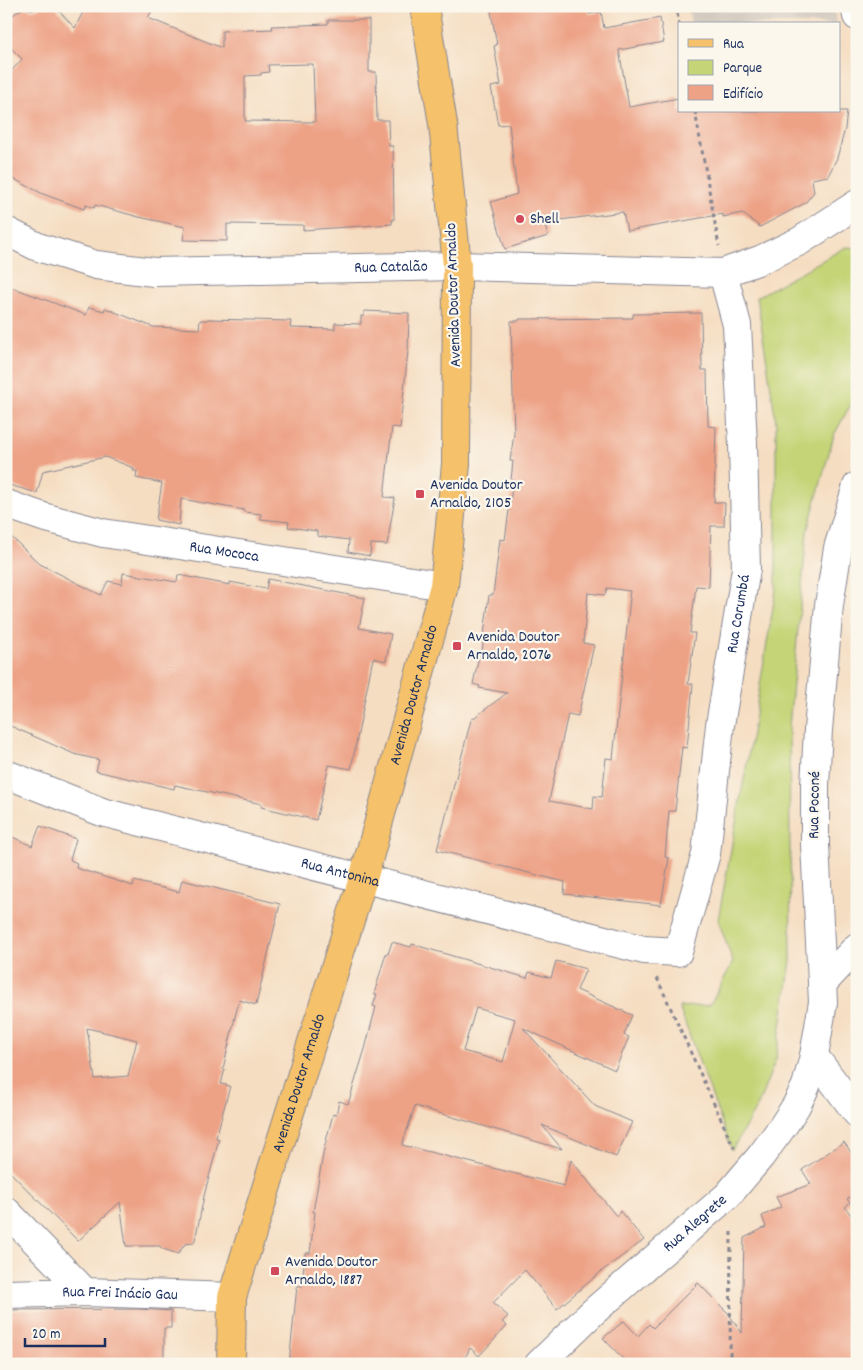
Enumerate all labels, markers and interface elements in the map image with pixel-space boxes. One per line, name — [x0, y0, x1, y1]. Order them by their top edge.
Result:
legend — [678, 22, 840, 112]
text: Rua — [723, 34, 745, 56]
text: Parque — [723, 58, 763, 80]
text: Edifício — [723, 84, 763, 106]
place label: Shell — [530, 208, 559, 231]
marker: Shell — [514, 213, 526, 225]
street label: Avenida Doutor Arnaldo — [440, 222, 468, 368]
street label: Rua Catalão — [354, 255, 428, 280]
place label: Avenida Doutor Arnaldo, 2105 — [430, 474, 523, 515]
marker: Avenida Doutor Arnaldo, 2105 — [414, 488, 426, 500]
street label: Rua Mococa — [188, 535, 261, 569]
street label: Rua Corumbá — [721, 573, 756, 655]
street label: Avenida Doutor Arnaldo — [384, 622, 444, 768]
place label: Avenida Doutor Arnaldo, 2076 — [467, 626, 560, 667]
marker: Avenida Doutor Arnaldo, 2076 — [451, 640, 463, 652]
street label: Rua Poconé — [803, 771, 827, 839]
street label: Rua Antonina — [298, 852, 382, 894]
street label: Avenida Doutor Arnaldo — [266, 1011, 332, 1156]
street label: Rua Alegrete — [658, 1189, 732, 1258]
place label: Avenida Doutor Arnaldo, 1887 — [285, 1251, 378, 1292]
marker: Avenida Doutor Arnaldo, 1887 — [269, 1265, 281, 1277]
street label: Rua Frei Inácio Gau — [62, 1280, 178, 1307]
scale bar — [25, 1315, 105, 1347]
text: 20 m — [32, 1324, 60, 1346]

